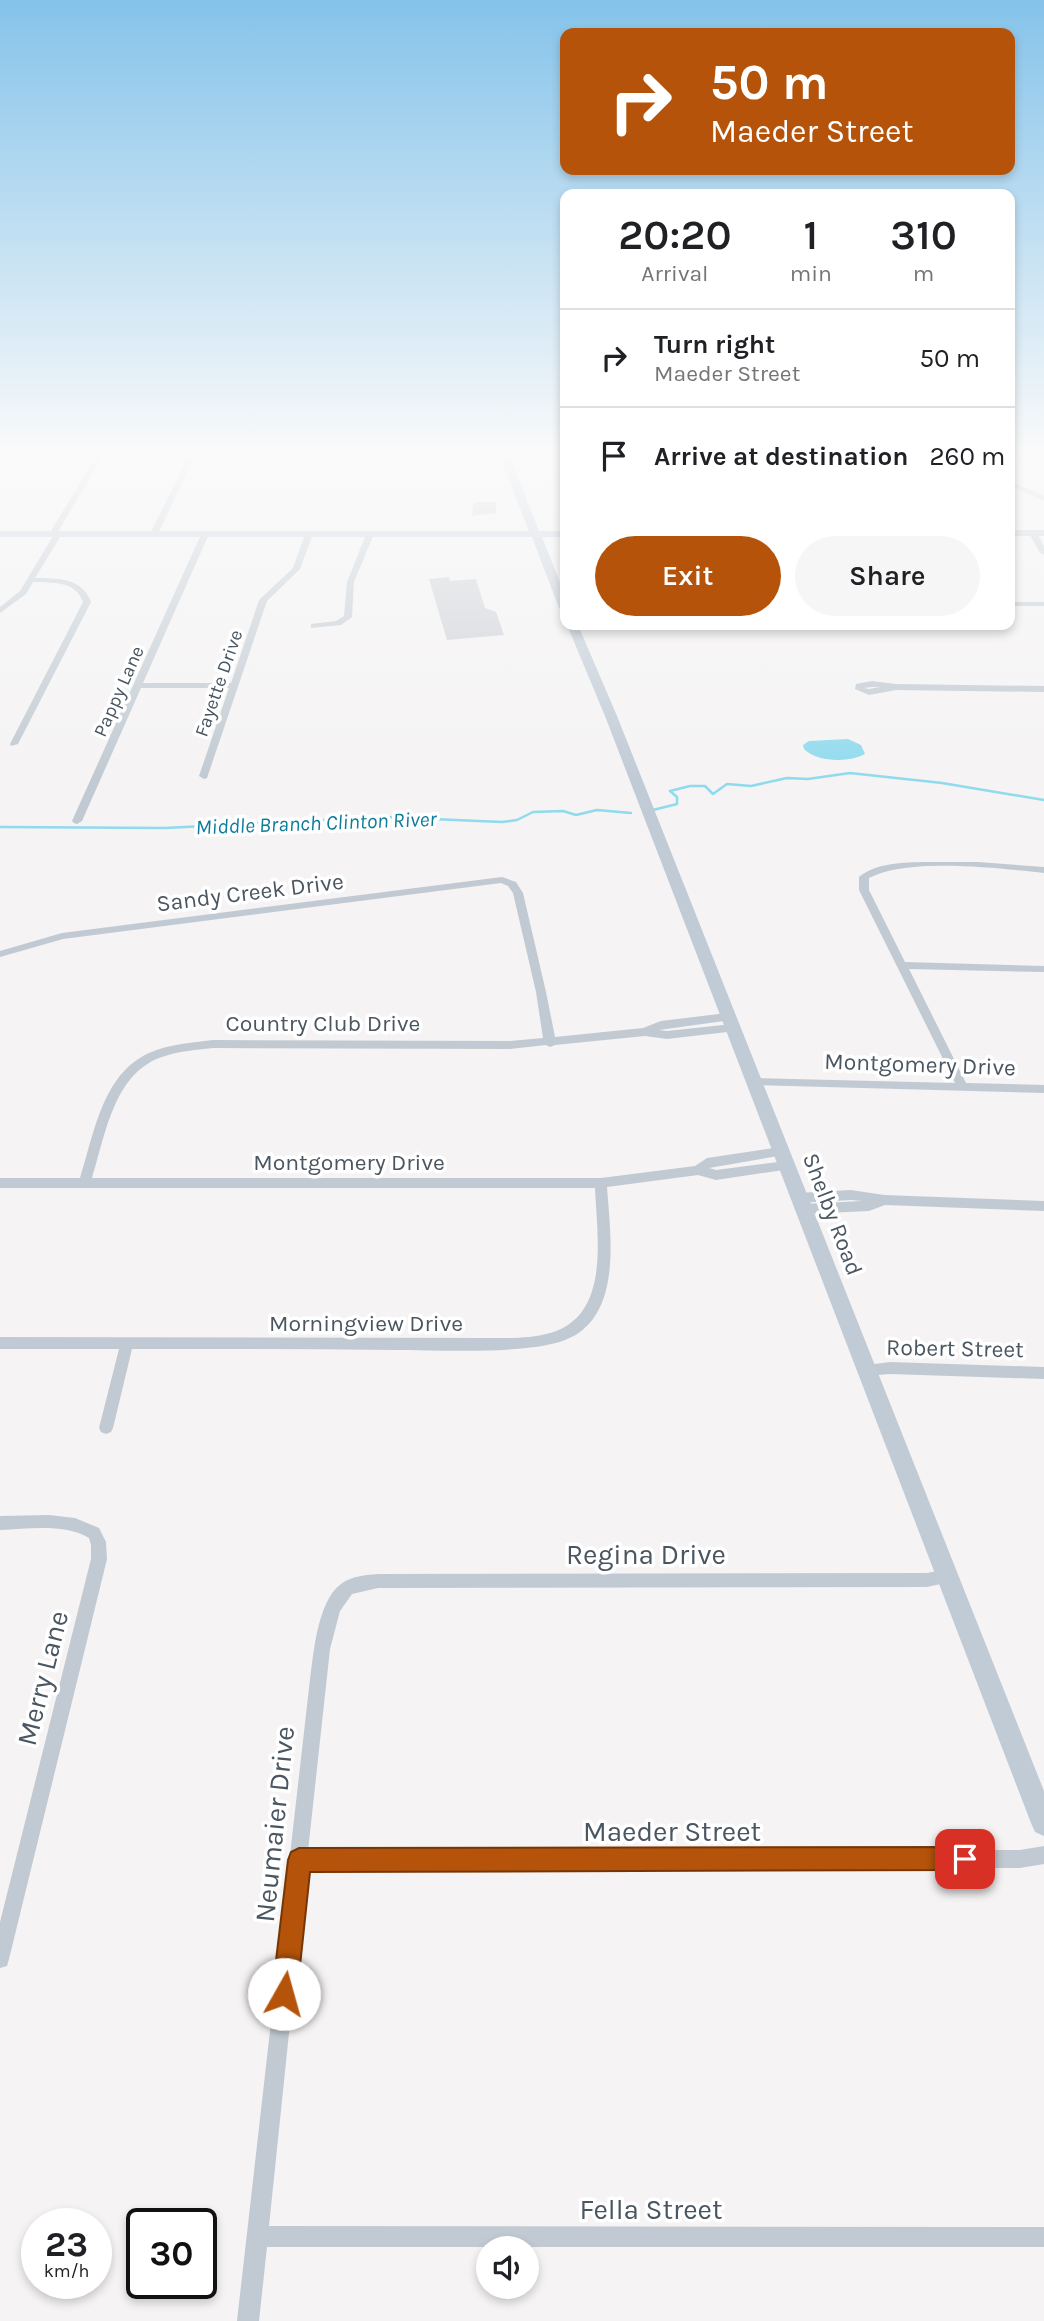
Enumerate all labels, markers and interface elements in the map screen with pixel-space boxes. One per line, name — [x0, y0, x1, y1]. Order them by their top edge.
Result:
text: 50 m — [710, 54, 828, 111]
icon: right — [595, 56, 686, 147]
text: Maeder Street — [710, 113, 914, 150]
text: 20:20 — [618, 210, 732, 260]
text: 1 — [804, 210, 818, 260]
text: 310 — [890, 210, 957, 260]
text: Arrival — [641, 260, 709, 287]
text: min — [790, 260, 832, 287]
text: m — [913, 260, 934, 287]
text: Turn right — [654, 329, 775, 360]
icon: right — [595, 339, 633, 377]
text: 50 m — [919, 343, 980, 374]
text: Maeder Street — [654, 360, 800, 387]
icon: arrive — [595, 437, 633, 475]
text: Arrive at destination — [654, 441, 908, 472]
text: 260 m — [929, 441, 1005, 472]
button: Exit — [595, 536, 781, 616]
button: Share — [795, 536, 980, 616]
street label: Fayette Drive — [190, 627, 247, 740]
street label: Pappy Lane — [89, 643, 149, 740]
water label: Middle Branch Clinton River — [195, 807, 438, 839]
street label: Sandy Creek Drive — [155, 868, 345, 917]
street label: Country Club Drive — [226, 1010, 420, 1037]
street label: Montgomery Drive — [824, 1048, 1016, 1081]
street label: Montgomery Drive — [253, 1149, 445, 1176]
street label: Shelby Road — [797, 1149, 868, 1279]
street label: Morningview Drive — [269, 1310, 463, 1337]
street label: Robert Street — [886, 1334, 1024, 1363]
street label: Regina Drive — [566, 1538, 726, 1571]
street label: Merry Lane — [10, 1607, 75, 1749]
street label: Neumaier Drive — [248, 1724, 301, 1924]
street label: Maeder Street — [583, 1815, 761, 1848]
pin — [935, 1829, 995, 1889]
icon: arrive — [946, 1840, 984, 1878]
position arrow — [247, 1957, 321, 2031]
street label: Fella Street — [580, 2193, 722, 2226]
speed limit sign: 30 — [126, 2208, 217, 2299]
text: 23 — [45, 2224, 88, 2265]
map controls — [476, 2236, 539, 2299]
button: sound — [476, 2236, 539, 2299]
text: km/h — [44, 2260, 89, 2282]

